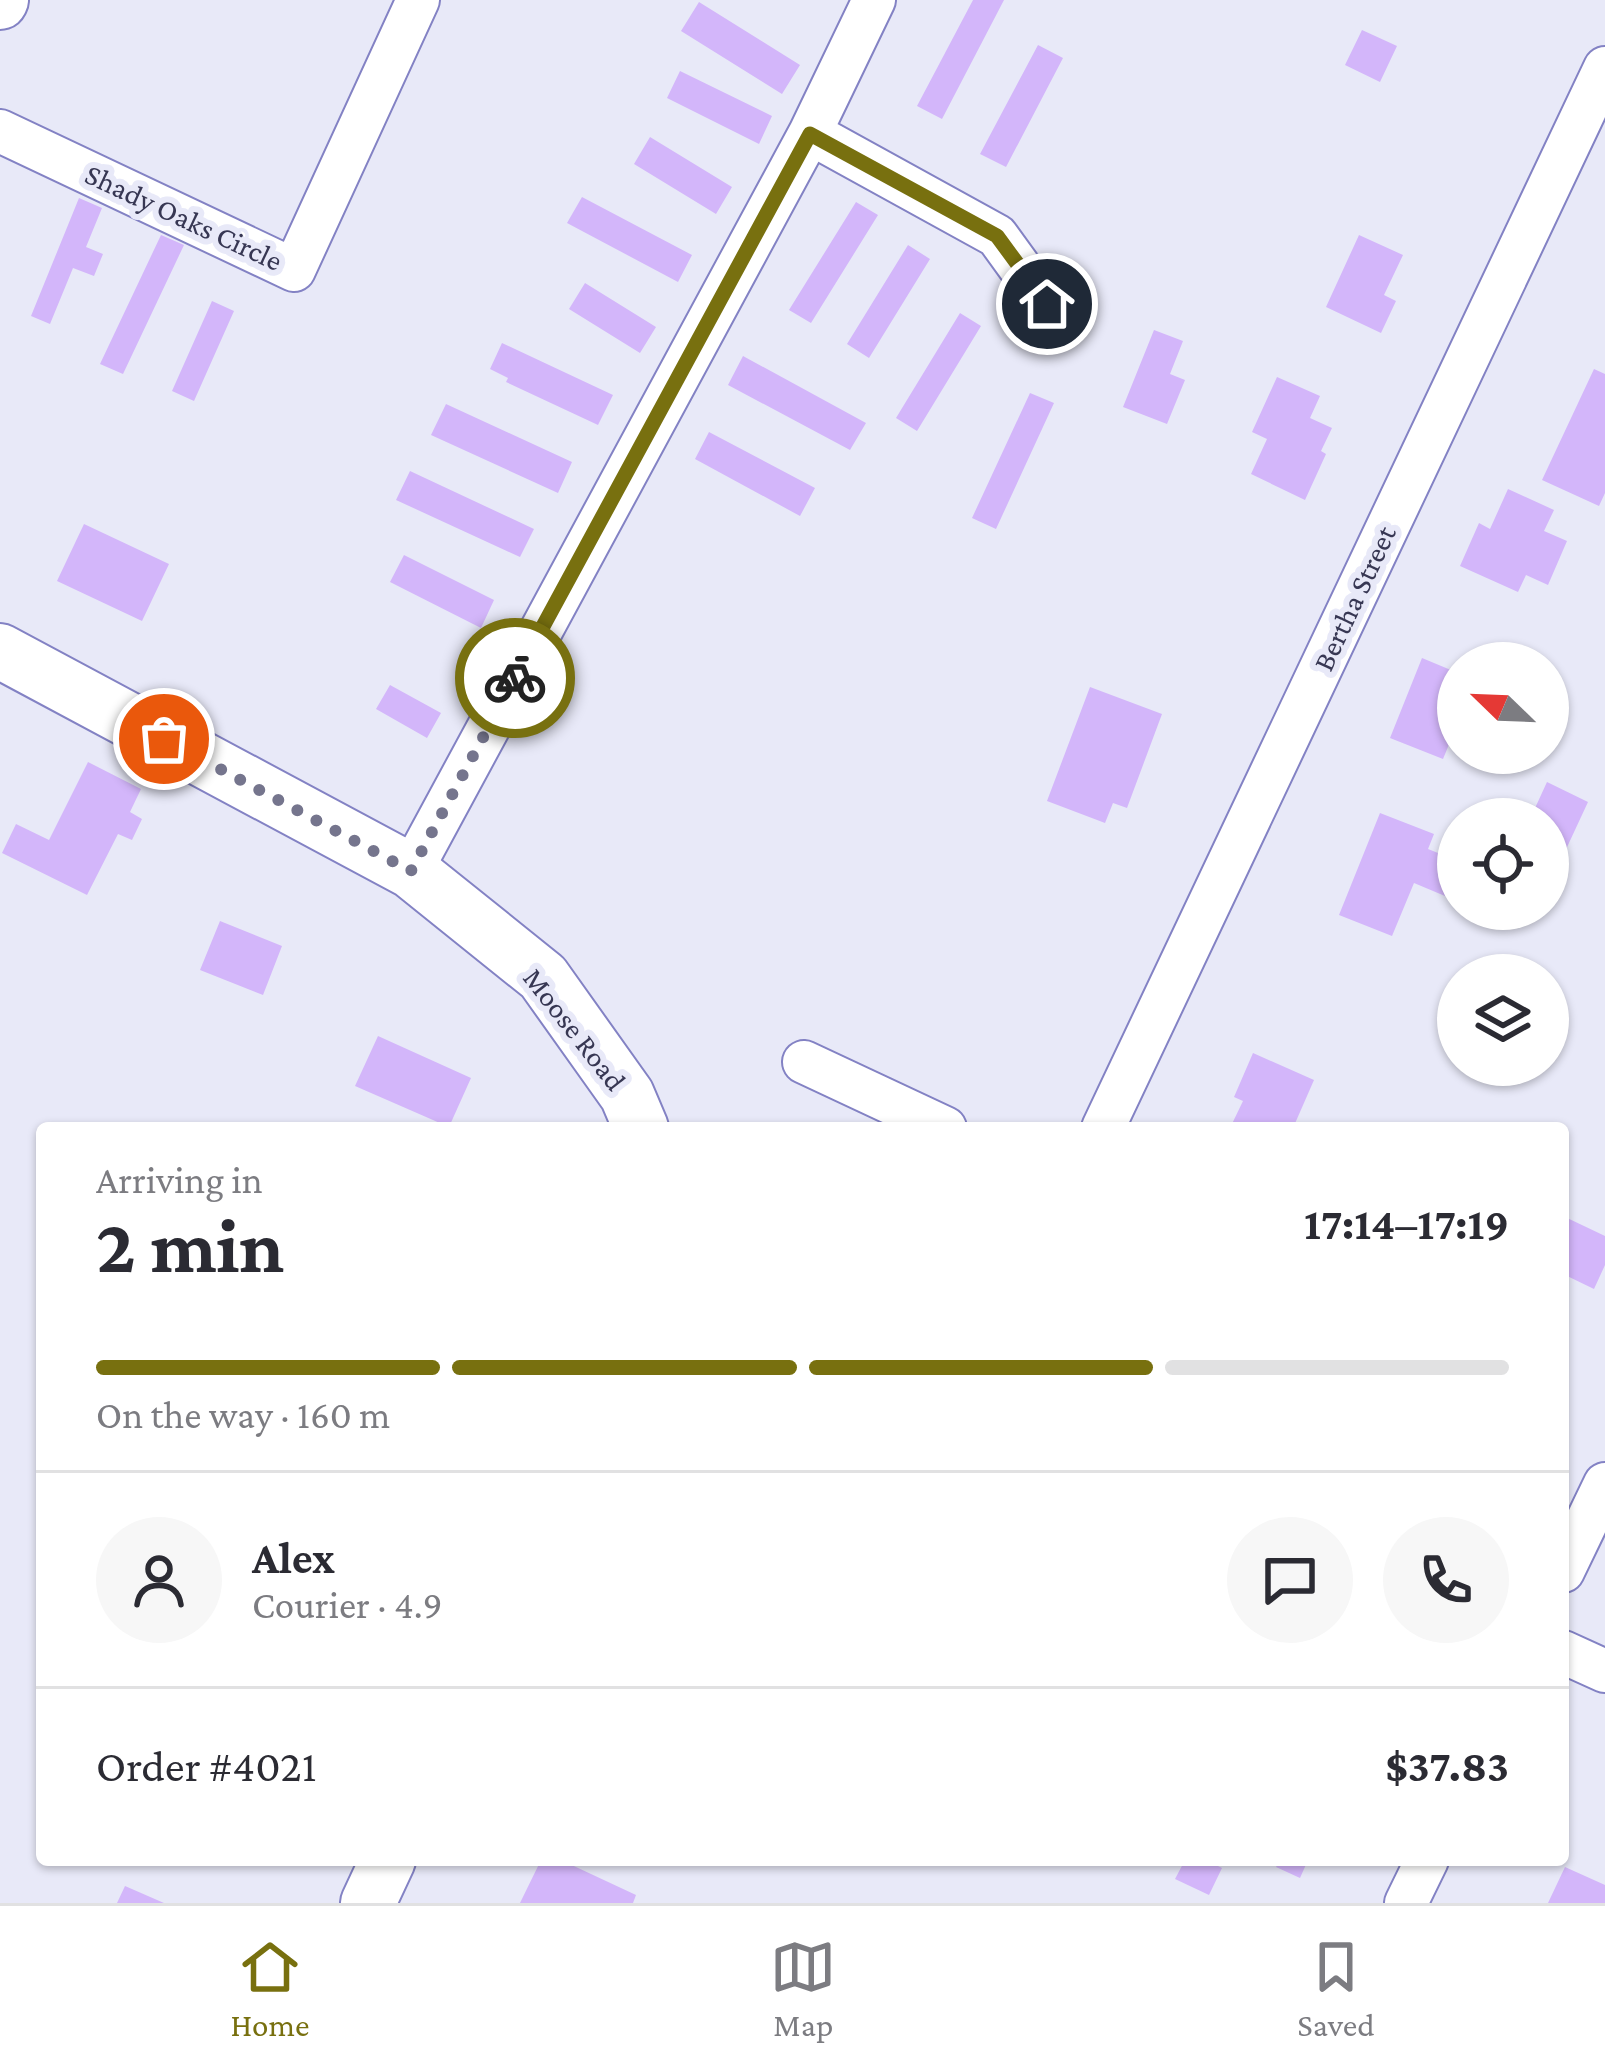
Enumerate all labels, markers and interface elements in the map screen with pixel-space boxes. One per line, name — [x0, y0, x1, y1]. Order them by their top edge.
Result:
street label: Shady Oaks Circle — [80, 157, 288, 278]
pin — [996, 253, 1098, 355]
icon: home — [1014, 271, 1080, 337]
street label: Bertha Street — [1306, 519, 1402, 676]
courier — [455, 618, 575, 738]
north arrow — [1437, 642, 1569, 774]
map controls — [1437, 642, 1569, 1086]
icon: bike — [482, 645, 548, 711]
pin — [113, 688, 215, 790]
icon: bag — [131, 706, 197, 772]
button: locate — [1437, 798, 1569, 930]
button: layers — [1437, 954, 1569, 1086]
street label: Moose Road — [517, 961, 633, 1097]
text: Arriving in — [96, 1158, 263, 1201]
text: 17:14–17:19 — [1304, 1199, 1509, 1249]
text: 2 min — [96, 1202, 284, 1289]
text: On the way · 160 m — [96, 1393, 390, 1436]
button: person — [96, 1517, 222, 1643]
button: chat — [1227, 1517, 1353, 1643]
button: phone — [1383, 1517, 1509, 1643]
text: Alex — [252, 1533, 335, 1583]
text: Courier · 4.9 — [252, 1583, 443, 1626]
text: Order #4021 — [96, 1741, 317, 1791]
text: $37.83 — [1385, 1741, 1509, 1791]
tab: Home — [230, 1934, 309, 2043]
tab: Map — [770, 1934, 836, 2043]
tab: Saved — [1297, 1934, 1375, 2043]

